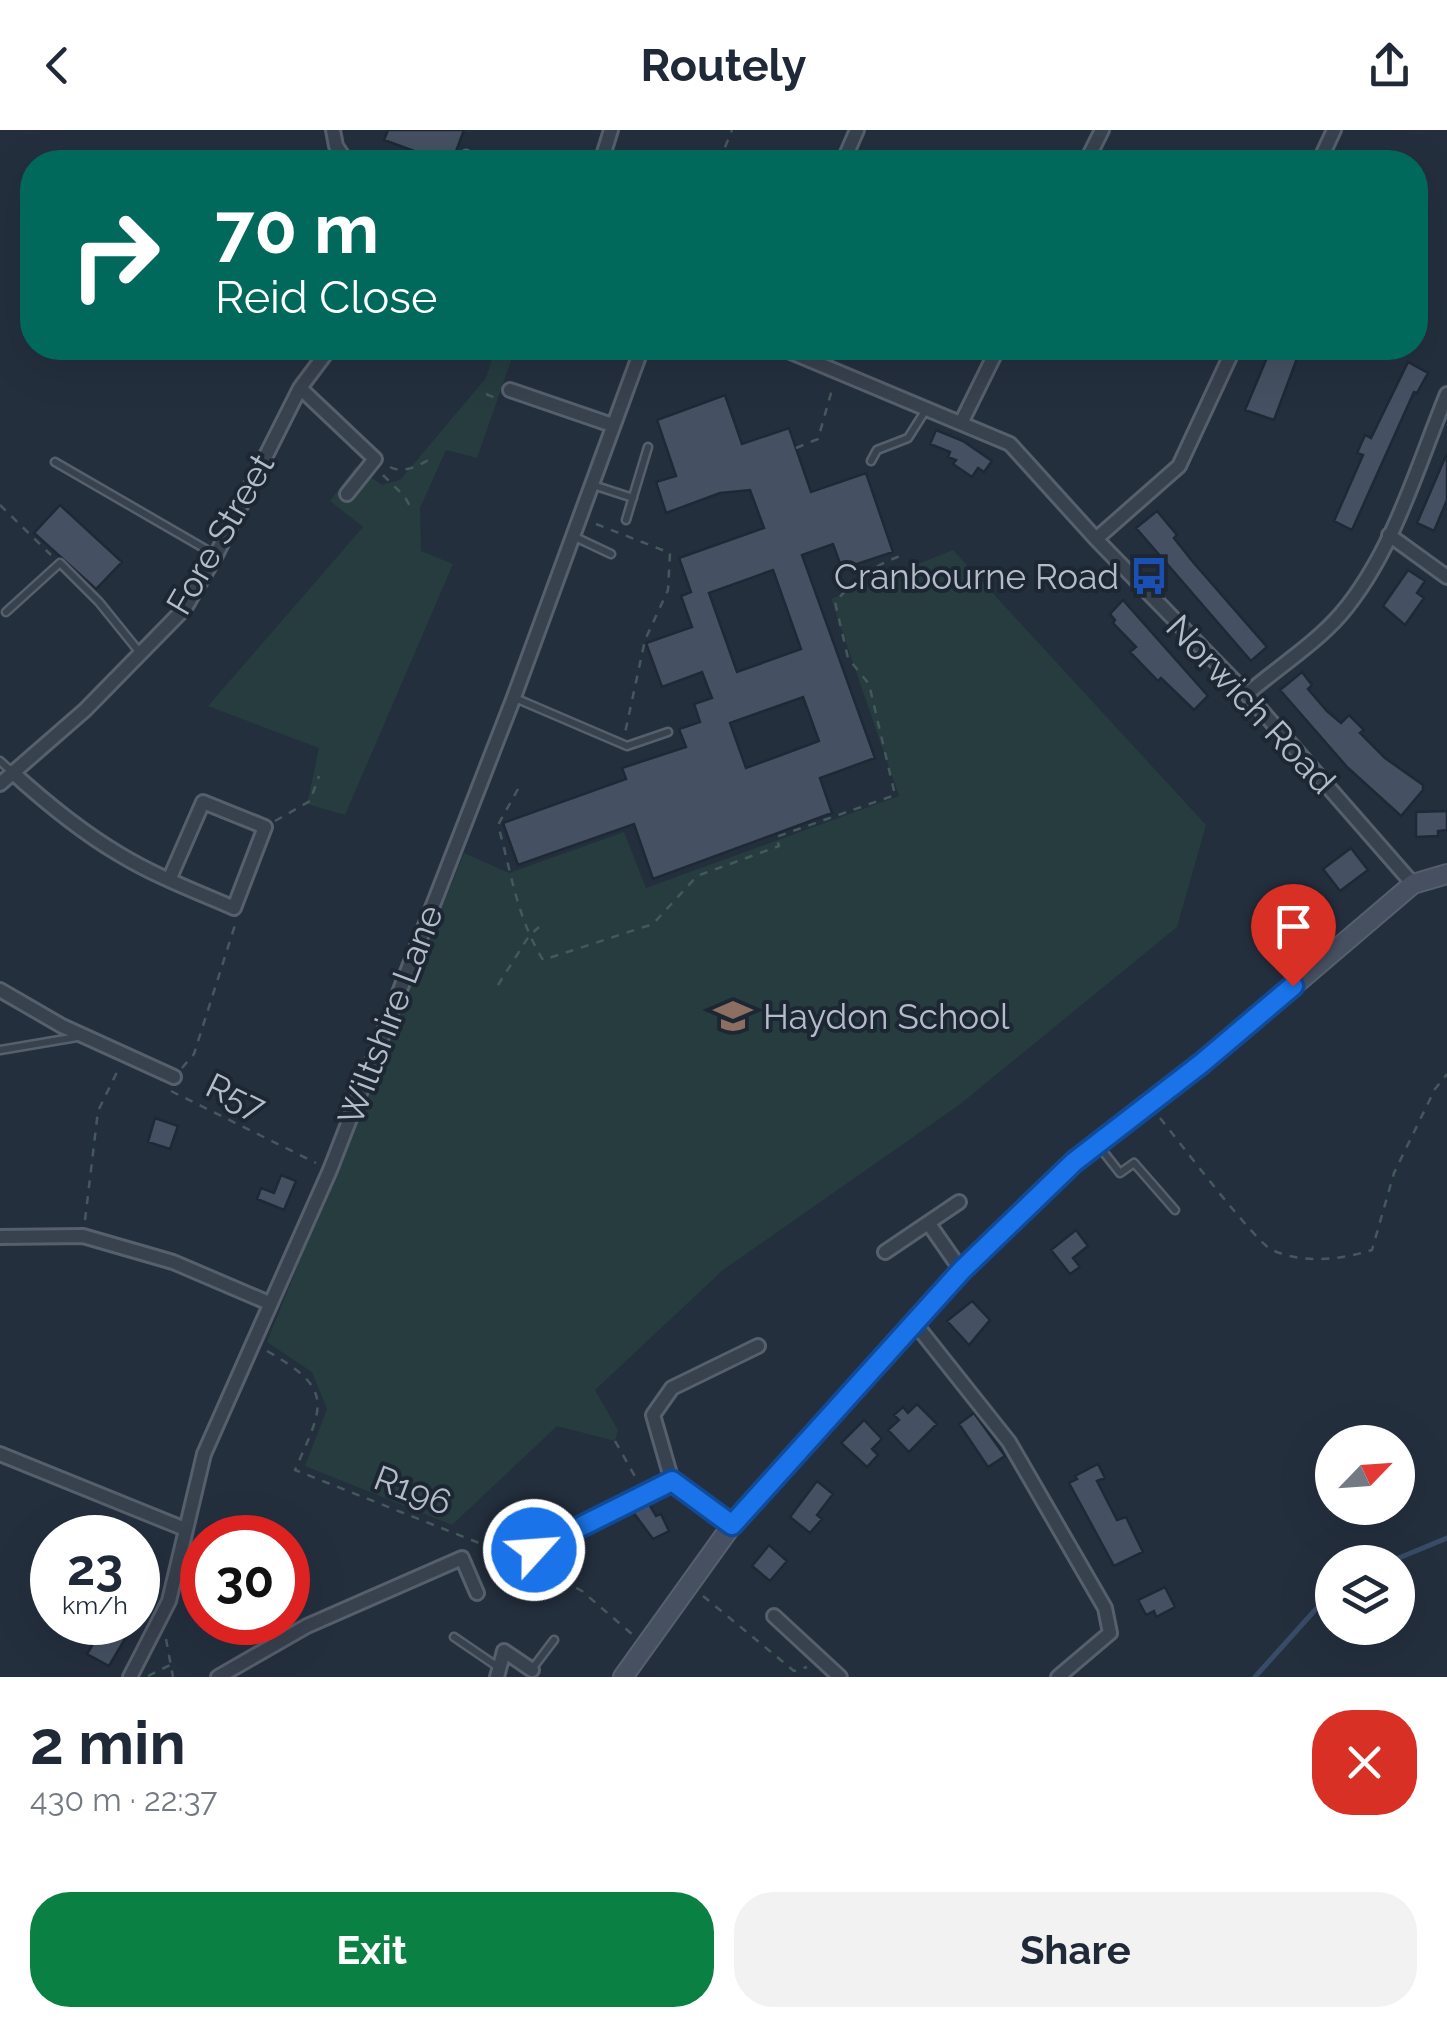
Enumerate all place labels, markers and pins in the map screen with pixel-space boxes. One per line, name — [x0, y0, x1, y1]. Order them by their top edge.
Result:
bus stop icon: Cranbourne Road — [1128, 555, 1170, 597]
place label: Cranbourne Road — [834, 556, 1119, 597]
pin — [1251, 884, 1336, 987]
school or university icon: Haydon School — [712, 995, 754, 1037]
place label: Haydon School — [763, 996, 1010, 1037]

